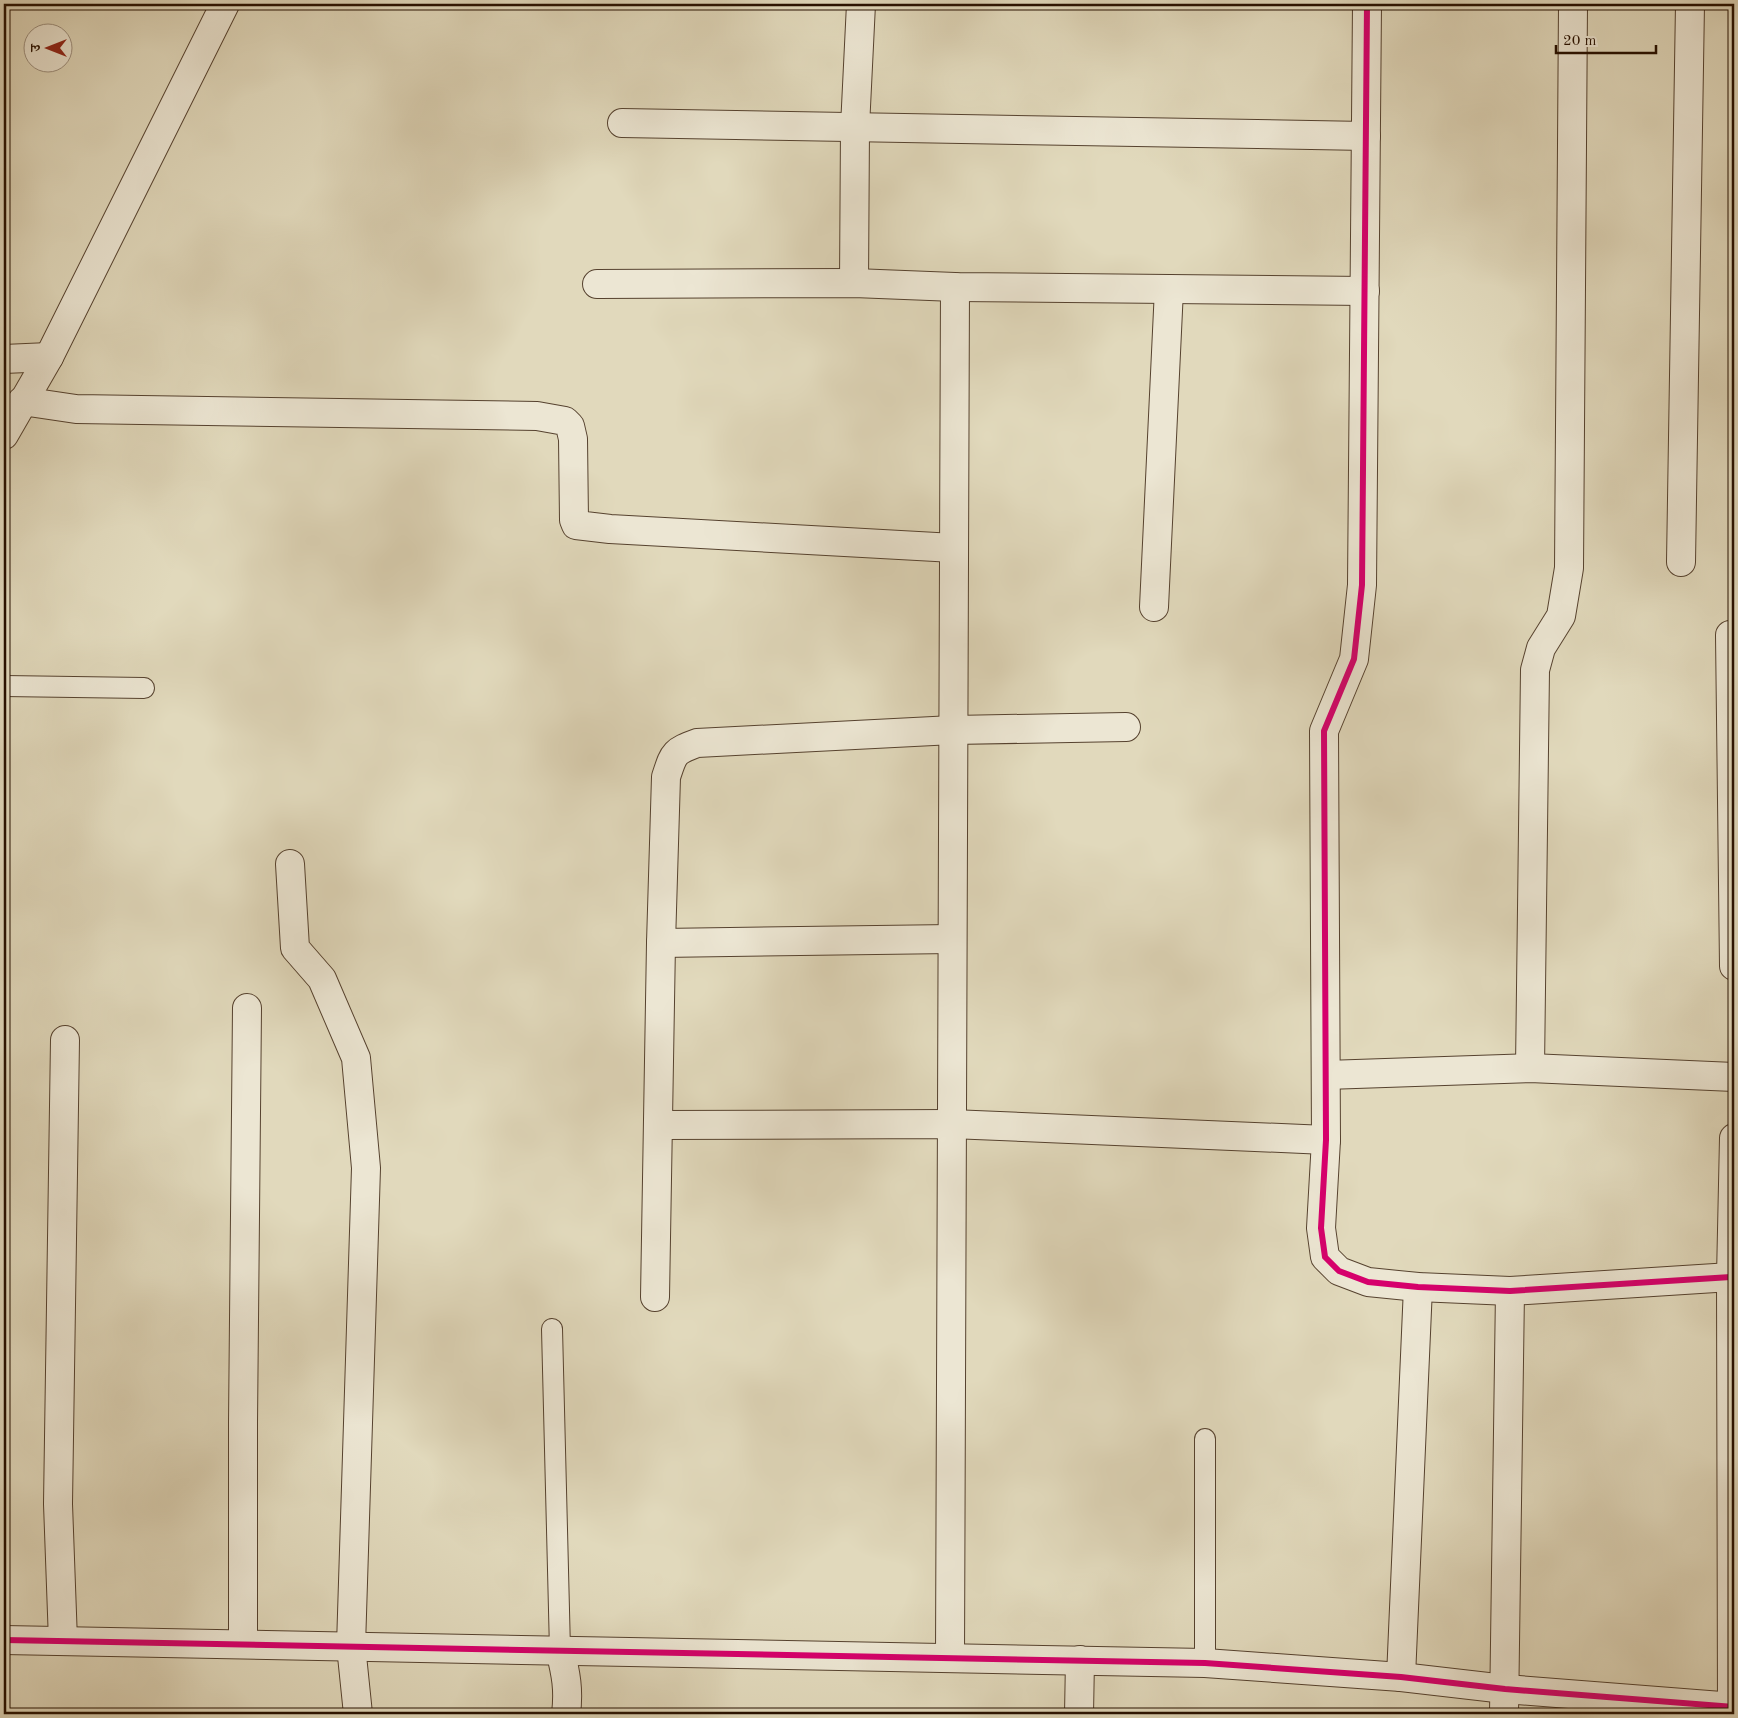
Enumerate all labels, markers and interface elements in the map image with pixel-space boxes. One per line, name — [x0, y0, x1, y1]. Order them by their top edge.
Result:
north arrow — [22, 22, 72, 72]
scale bar — [1556, 22, 1656, 54]
text: 20 m — [1563, 34, 1597, 49]
text: उ — [29, 44, 43, 53]

